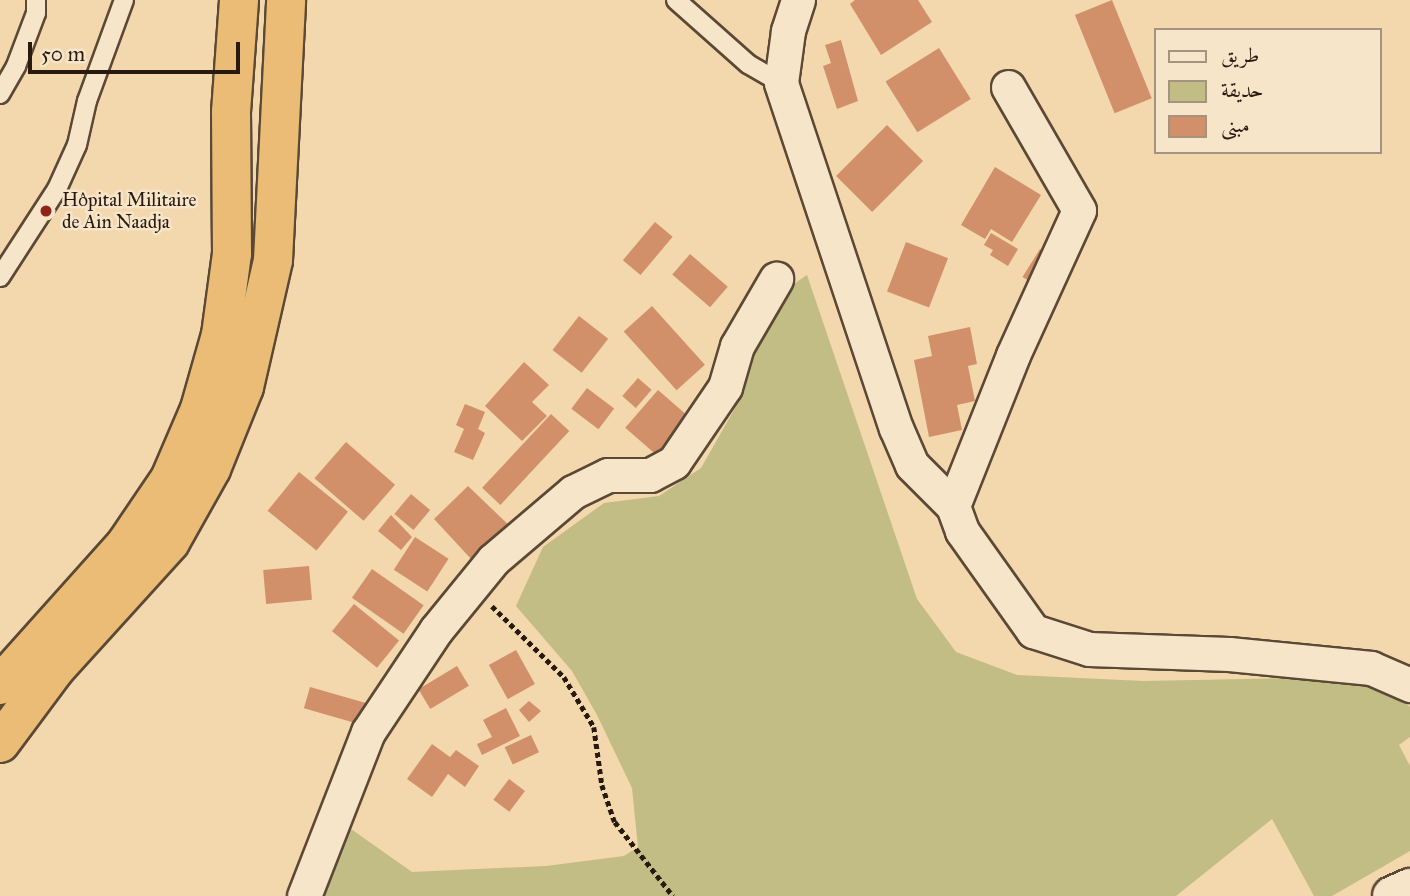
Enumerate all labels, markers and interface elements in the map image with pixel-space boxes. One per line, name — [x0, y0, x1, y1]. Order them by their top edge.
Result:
scale bar — [32, 28, 243, 72]
legend — [1154, 28, 1382, 154]
text: 50 m — [41, 41, 85, 67]
text: طريق — [1221, 42, 1259, 68]
text: حديقة — [1221, 77, 1264, 103]
text: مبنى — [1221, 112, 1250, 138]
place label: Hôpital Militaire de Ain Naadja — [62, 189, 197, 233]
marker: Hôpital Militaire de Ain Naadja — [36, 201, 56, 221]

